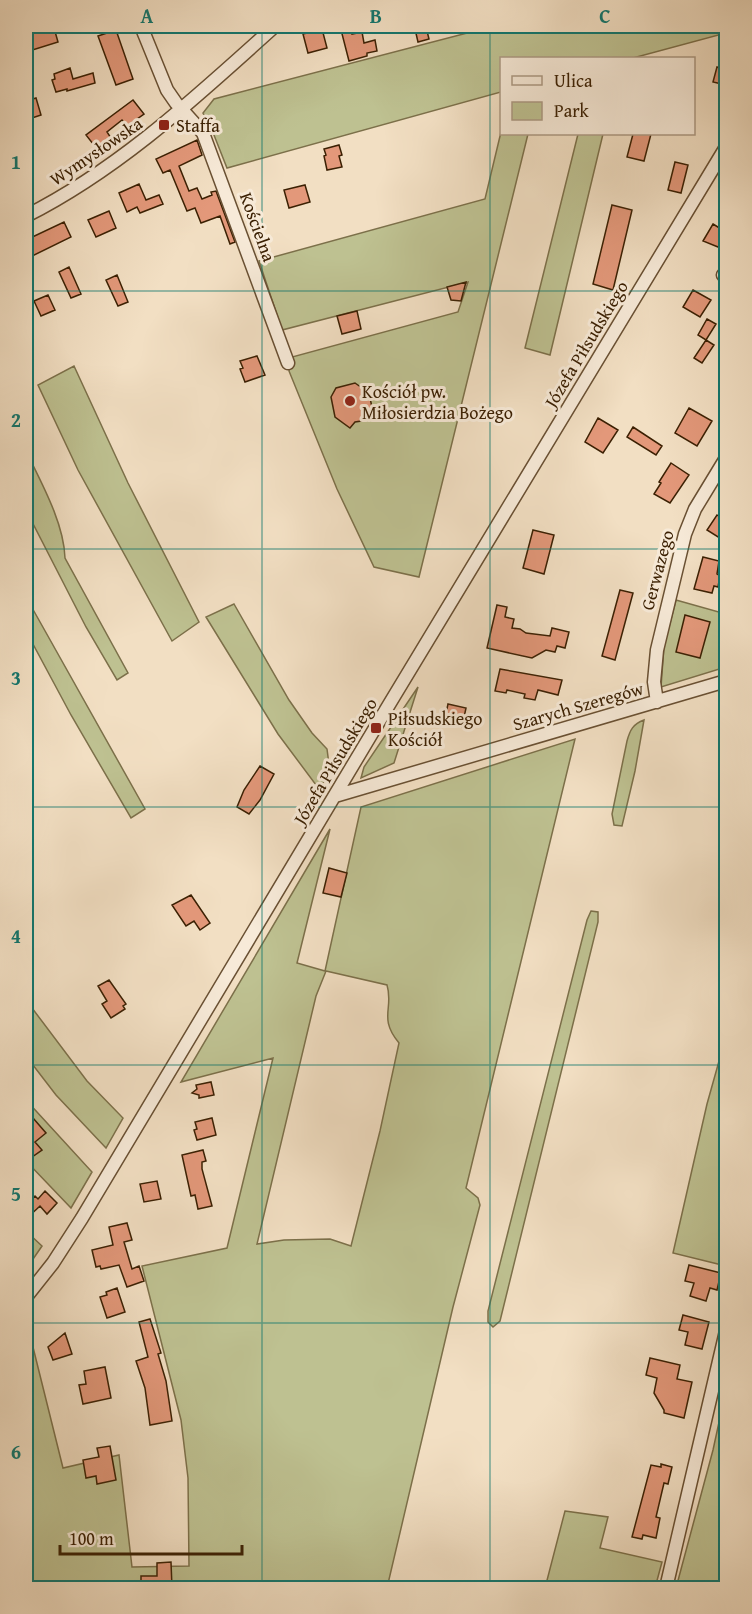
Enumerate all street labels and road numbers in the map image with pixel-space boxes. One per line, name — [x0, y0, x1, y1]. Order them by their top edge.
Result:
street label: Wymysłowska — [44, 110, 148, 192]
street label: Kościelna — [233, 188, 283, 266]
street label: Józefa Piłsudskiego — [536, 275, 635, 414]
street label: Gerwazego — [633, 527, 681, 613]
street label: Szarych Szeregów — [509, 674, 647, 738]
street label: Józefa Piłsudskiego — [285, 692, 384, 831]

